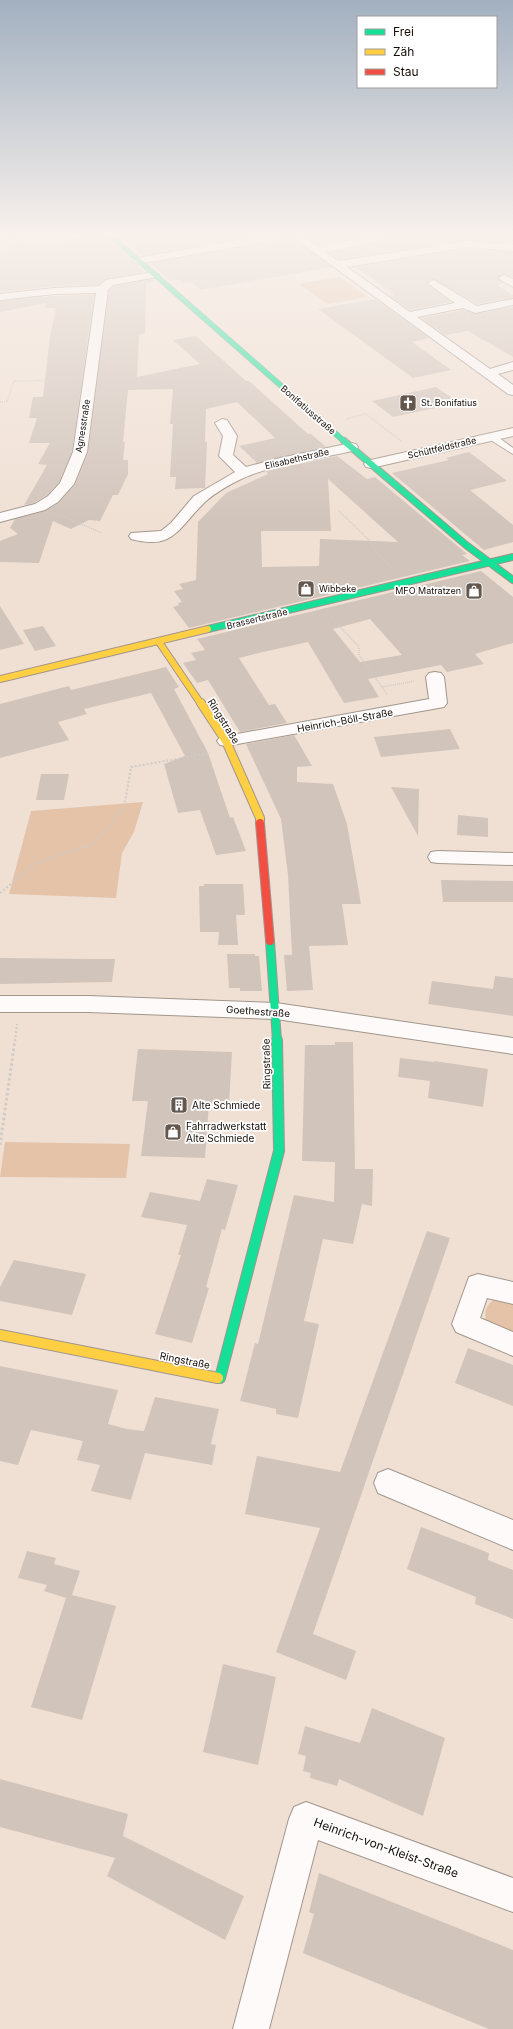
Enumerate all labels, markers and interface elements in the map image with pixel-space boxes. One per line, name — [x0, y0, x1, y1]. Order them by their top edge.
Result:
legend — [357, 16, 497, 88]
text: Frei — [393, 24, 414, 39]
text: Zäh — [393, 44, 414, 59]
text: Stau — [393, 64, 419, 79]
street label: Bonifatiusstraße — [279, 383, 338, 436]
church icon: St. Bonifatius — [398, 393, 418, 413]
place label: St. Bonifatius — [421, 397, 477, 408]
street label: Agnesstraße — [73, 398, 92, 453]
street label: Schüttfeldstraße — [407, 434, 477, 461]
street label: Elisabethstraße — [264, 446, 330, 471]
shop icon: Wibbeke — [296, 579, 316, 599]
shop icon: MFO Matratzen — [464, 581, 484, 601]
place label: Wibbeke — [319, 583, 356, 594]
place label: MFO Matratzen — [395, 585, 461, 596]
street label: Brassertstraße — [225, 606, 288, 631]
street label: Ringstraße — [205, 696, 243, 746]
street label: Heinrich-Böll-Straße — [296, 706, 394, 734]
street label: Goethestraße — [226, 1003, 291, 1019]
street label: Ringstraße — [260, 1038, 272, 1090]
building icon: Alte Schmiede — [169, 1095, 189, 1115]
place label: Alte Schmiede — [192, 1099, 260, 1111]
place label: Fahrradwerkstatt Alte Schmiede — [186, 1120, 267, 1144]
shop icon: Fahrradwerkstatt Alte Schmiede — [163, 1122, 183, 1142]
street label: Ringstraße — [159, 1349, 211, 1371]
street label: Heinrich-von-Kleist-Straße — [312, 1814, 461, 1881]

